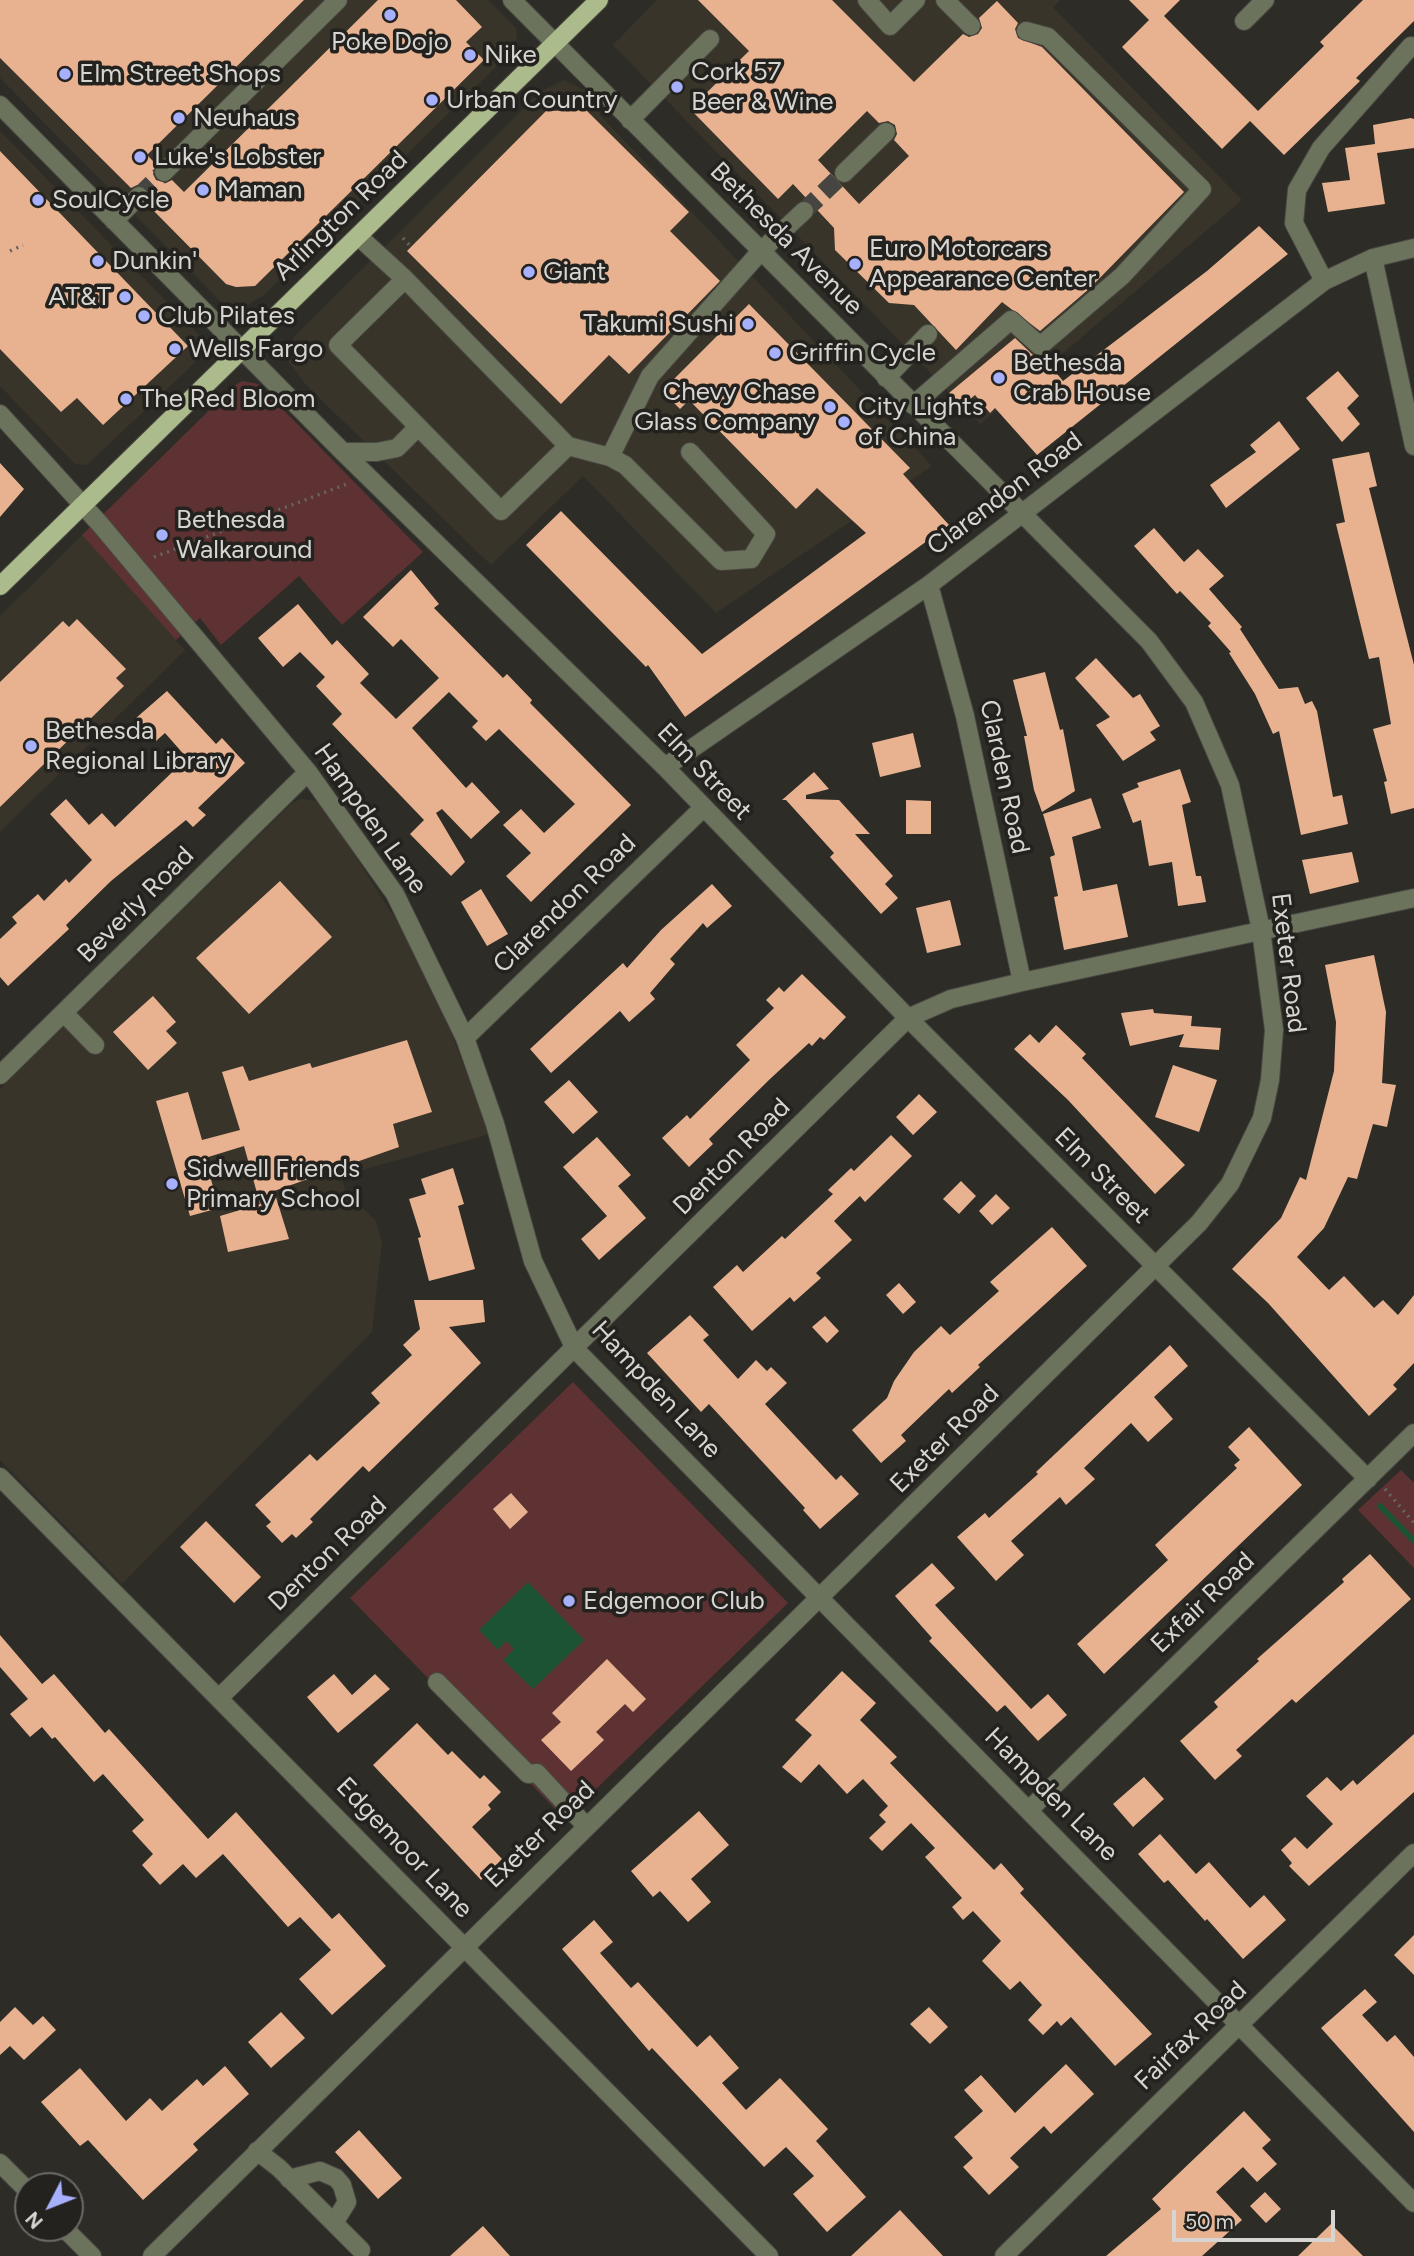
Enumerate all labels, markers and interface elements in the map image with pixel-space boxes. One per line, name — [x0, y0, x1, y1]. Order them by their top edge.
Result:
marker: Poke Dojo — [382, 7, 398, 23]
place label: Poke Dojo — [331, 26, 449, 58]
place label: Nike — [484, 39, 537, 71]
marker: Nike — [462, 47, 478, 63]
place label: Cork 57 Beer & Wine — [691, 56, 833, 118]
place label: Elm Street Shops — [79, 58, 281, 90]
marker: Elm Street Shops — [57, 66, 73, 82]
marker: Cork 57 Beer & Wine — [669, 79, 685, 95]
place label: Urban Country — [446, 84, 618, 116]
marker: Urban Country — [424, 92, 440, 108]
place label: Neuhaus — [193, 102, 296, 134]
marker: Neuhaus — [171, 110, 187, 126]
place label: Luke's Lobster — [154, 141, 321, 173]
street label: Arlington Road — [268, 145, 414, 287]
marker: Luke's Lobster — [132, 149, 148, 165]
street label: Bethesda Avenue — [703, 156, 869, 322]
place label: Maman — [217, 174, 302, 206]
marker: Maman — [195, 182, 211, 198]
place label: SoulCycle — [52, 184, 169, 216]
marker: SoulCycle — [30, 192, 46, 208]
place label: Euro Motorcars Appearance Center — [869, 233, 1096, 294]
place label: Dunkin' — [112, 245, 197, 277]
marker: Dunkin' — [90, 253, 106, 269]
place label: Giant — [543, 256, 606, 288]
marker: Euro Motorcars Appearance Center — [847, 256, 863, 272]
marker: Giant — [521, 264, 537, 280]
place label: AT&T — [48, 281, 111, 313]
marker: AT&T — [117, 289, 133, 305]
place label: Club Pilates — [158, 300, 295, 332]
marker: Club Pilates — [136, 308, 152, 324]
place label: Takumi Sushi — [583, 308, 734, 340]
marker: Takumi Sushi — [740, 316, 756, 332]
place label: Wells Fargo — [189, 333, 323, 365]
place label: Griffin Cycle — [789, 337, 936, 369]
marker: Wells Fargo — [167, 341, 183, 357]
marker: Griffin Cycle — [767, 345, 783, 361]
place label: Bethesda Crab House — [1013, 347, 1151, 408]
marker: Bethesda Crab House — [991, 370, 1007, 386]
place label: Chevy Chase Glass Company — [634, 376, 816, 438]
place label: The Red Bloom — [140, 383, 315, 415]
marker: The Red Bloom — [118, 391, 134, 407]
place label: City Lights of China — [858, 391, 984, 452]
marker: Chevy Chase Glass Company — [822, 399, 838, 415]
marker: City Lights of China — [836, 414, 852, 430]
street label: Clarendon Road — [921, 425, 1089, 563]
place label: Bethesda Walkaround — [176, 504, 313, 566]
marker: Bethesda Walkaround — [154, 527, 170, 543]
street label: Clarden Road — [972, 697, 1036, 857]
place label: Bethesda Regional Library — [45, 715, 231, 776]
street label: Elm Street — [650, 717, 758, 827]
marker: Bethesda Regional Library — [23, 738, 39, 754]
street label: Hampden Lane — [307, 738, 433, 900]
street label: Clarendon Road — [487, 828, 643, 980]
street label: Beverly Road — [71, 840, 201, 970]
street label: Exeter Road — [1264, 891, 1312, 1035]
street label: Denton Road — [667, 1092, 797, 1222]
street label: Elm Street — [1048, 1122, 1156, 1230]
place label: Sidwell Friends Primary School — [186, 1153, 360, 1214]
marker: Sidwell Friends Primary School — [164, 1176, 180, 1192]
street label: Hampden Lane — [585, 1315, 727, 1465]
street label: Exeter Road — [884, 1378, 1006, 1500]
street label: Denton Road — [262, 1490, 394, 1618]
street label: Exfair Road — [1145, 1546, 1261, 1660]
place label: Edgemoor Club — [583, 1585, 765, 1617]
marker: Edgemoor Club — [561, 1593, 577, 1609]
street label: Hampden Lane — [978, 1722, 1124, 1868]
street label: Edgemoor Lane — [329, 1771, 479, 1925]
street label: Exeter Road — [479, 1775, 601, 1895]
street label: Fairfax Road — [1129, 1975, 1253, 2097]
north arrow — [14, 2172, 84, 2242]
scale bar — [1176, 2196, 1339, 2240]
text: N — [21, 2207, 48, 2233]
text: 50 m — [1185, 2209, 1234, 2234]

